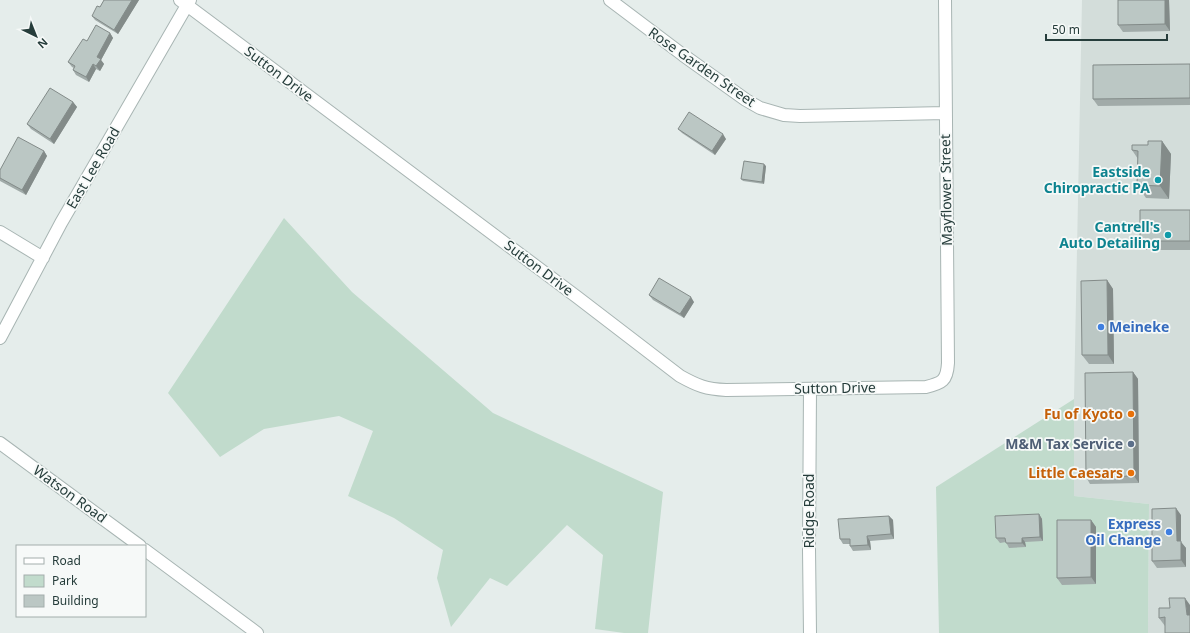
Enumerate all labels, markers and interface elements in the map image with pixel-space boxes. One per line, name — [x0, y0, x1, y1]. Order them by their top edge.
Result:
north arrow — [16, 16, 56, 56]
scale bar — [1046, 16, 1167, 42]
text: 50 m — [1052, 21, 1080, 38]
street label: Rose Garden Street — [645, 22, 760, 111]
text: N — [35, 35, 52, 52]
street label: Sutton Drive — [241, 41, 318, 106]
street label: East Lee Road — [61, 123, 124, 212]
street label: Mayflower Street — [935, 134, 956, 246]
place label: Eastside Chiropractic PA — [1044, 162, 1150, 197]
marker: Eastside Chiropractic PA — [1153, 175, 1163, 185]
place label: Cantrell's Auto Detailing — [1059, 217, 1160, 252]
marker: Cantrell's Auto Detailing — [1163, 230, 1173, 240]
street label: Sutton Drive — [501, 235, 578, 300]
place label: Meineke — [1109, 317, 1169, 336]
marker: Meineke — [1096, 322, 1106, 332]
street label: Sutton Drive — [794, 377, 876, 398]
place label: Fu of Kyoto — [1044, 404, 1123, 423]
marker: Fu of Kyoto — [1126, 409, 1136, 419]
place label: M&M Tax Service — [1005, 434, 1123, 453]
marker: M&M Tax Service — [1126, 439, 1136, 449]
street label: Watson Road — [30, 460, 111, 527]
place label: Little Caesars — [1028, 463, 1123, 482]
marker: Little Caesars — [1126, 468, 1136, 478]
street label: Ridge Road — [799, 474, 818, 548]
place label: Express Oil Change — [1085, 514, 1161, 549]
marker: Express Oil Change — [1164, 527, 1174, 537]
legend — [16, 545, 146, 617]
text: Road — [52, 552, 81, 569]
text: Park — [52, 572, 78, 589]
text: Building — [52, 592, 99, 609]

